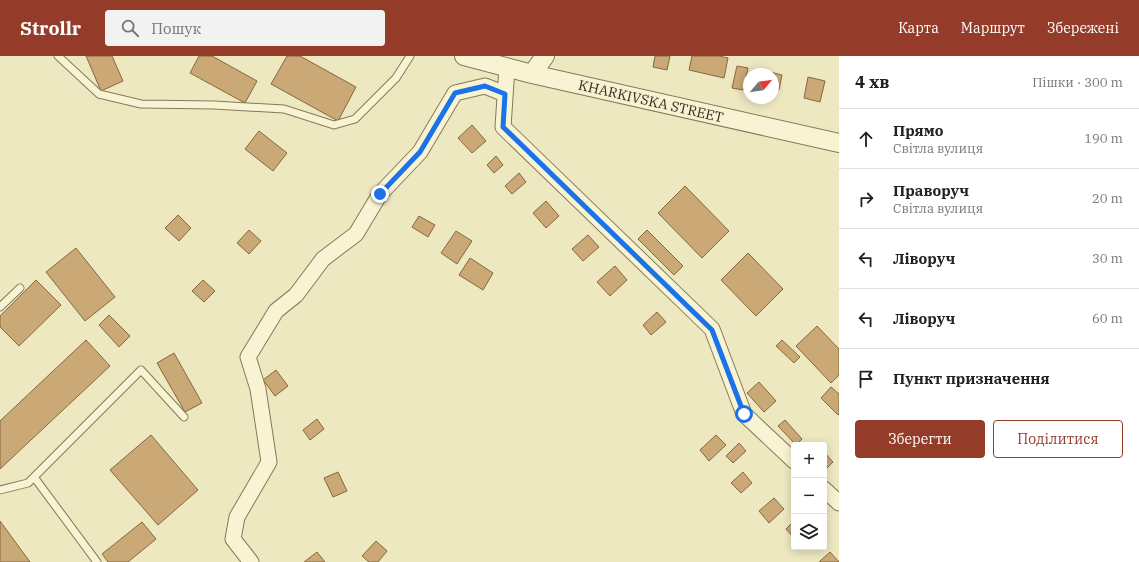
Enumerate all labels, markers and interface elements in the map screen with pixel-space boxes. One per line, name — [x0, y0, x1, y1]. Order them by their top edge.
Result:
search box — [105, 10, 385, 46]
text: Strollr — [20, 16, 81, 40]
icon: search — [119, 17, 141, 39]
text: Пошук — [151, 19, 201, 38]
text: Карта — [898, 19, 939, 37]
text: Маршрут — [961, 19, 1025, 37]
text: Збережені — [1047, 19, 1119, 37]
north arrow — [743, 68, 779, 104]
text: 4 хв — [855, 71, 889, 93]
text: Пішки · 300 m — [1032, 74, 1123, 91]
street label: KHARKIVSKA STREET — [577, 76, 725, 126]
text: Прямо — [893, 121, 944, 140]
icon: ahead — [855, 128, 877, 150]
text: 190 m — [1084, 130, 1123, 147]
text: Світла вулиця — [893, 140, 983, 157]
text: Праворуч — [893, 181, 969, 200]
route end — [371, 185, 389, 203]
icon: right — [855, 188, 877, 210]
text: 20 m — [1092, 190, 1123, 207]
text: Світла вулиця — [893, 200, 983, 217]
icon: left — [855, 248, 877, 270]
text: Ліворуч — [893, 249, 955, 268]
text: 30 m — [1092, 250, 1123, 267]
icon: left — [855, 308, 877, 330]
text: Ліворуч — [893, 309, 955, 328]
text: 60 m — [1092, 310, 1123, 327]
icon: arrive — [855, 368, 877, 390]
text: Пункт призначення — [893, 369, 1050, 388]
route start — [735, 405, 753, 423]
button: Зберегти — [855, 420, 985, 458]
button: Поділитися — [993, 420, 1123, 458]
map controls — [791, 442, 827, 550]
button: + — [791, 442, 827, 478]
button: − — [791, 478, 827, 514]
button: layers — [791, 514, 827, 550]

